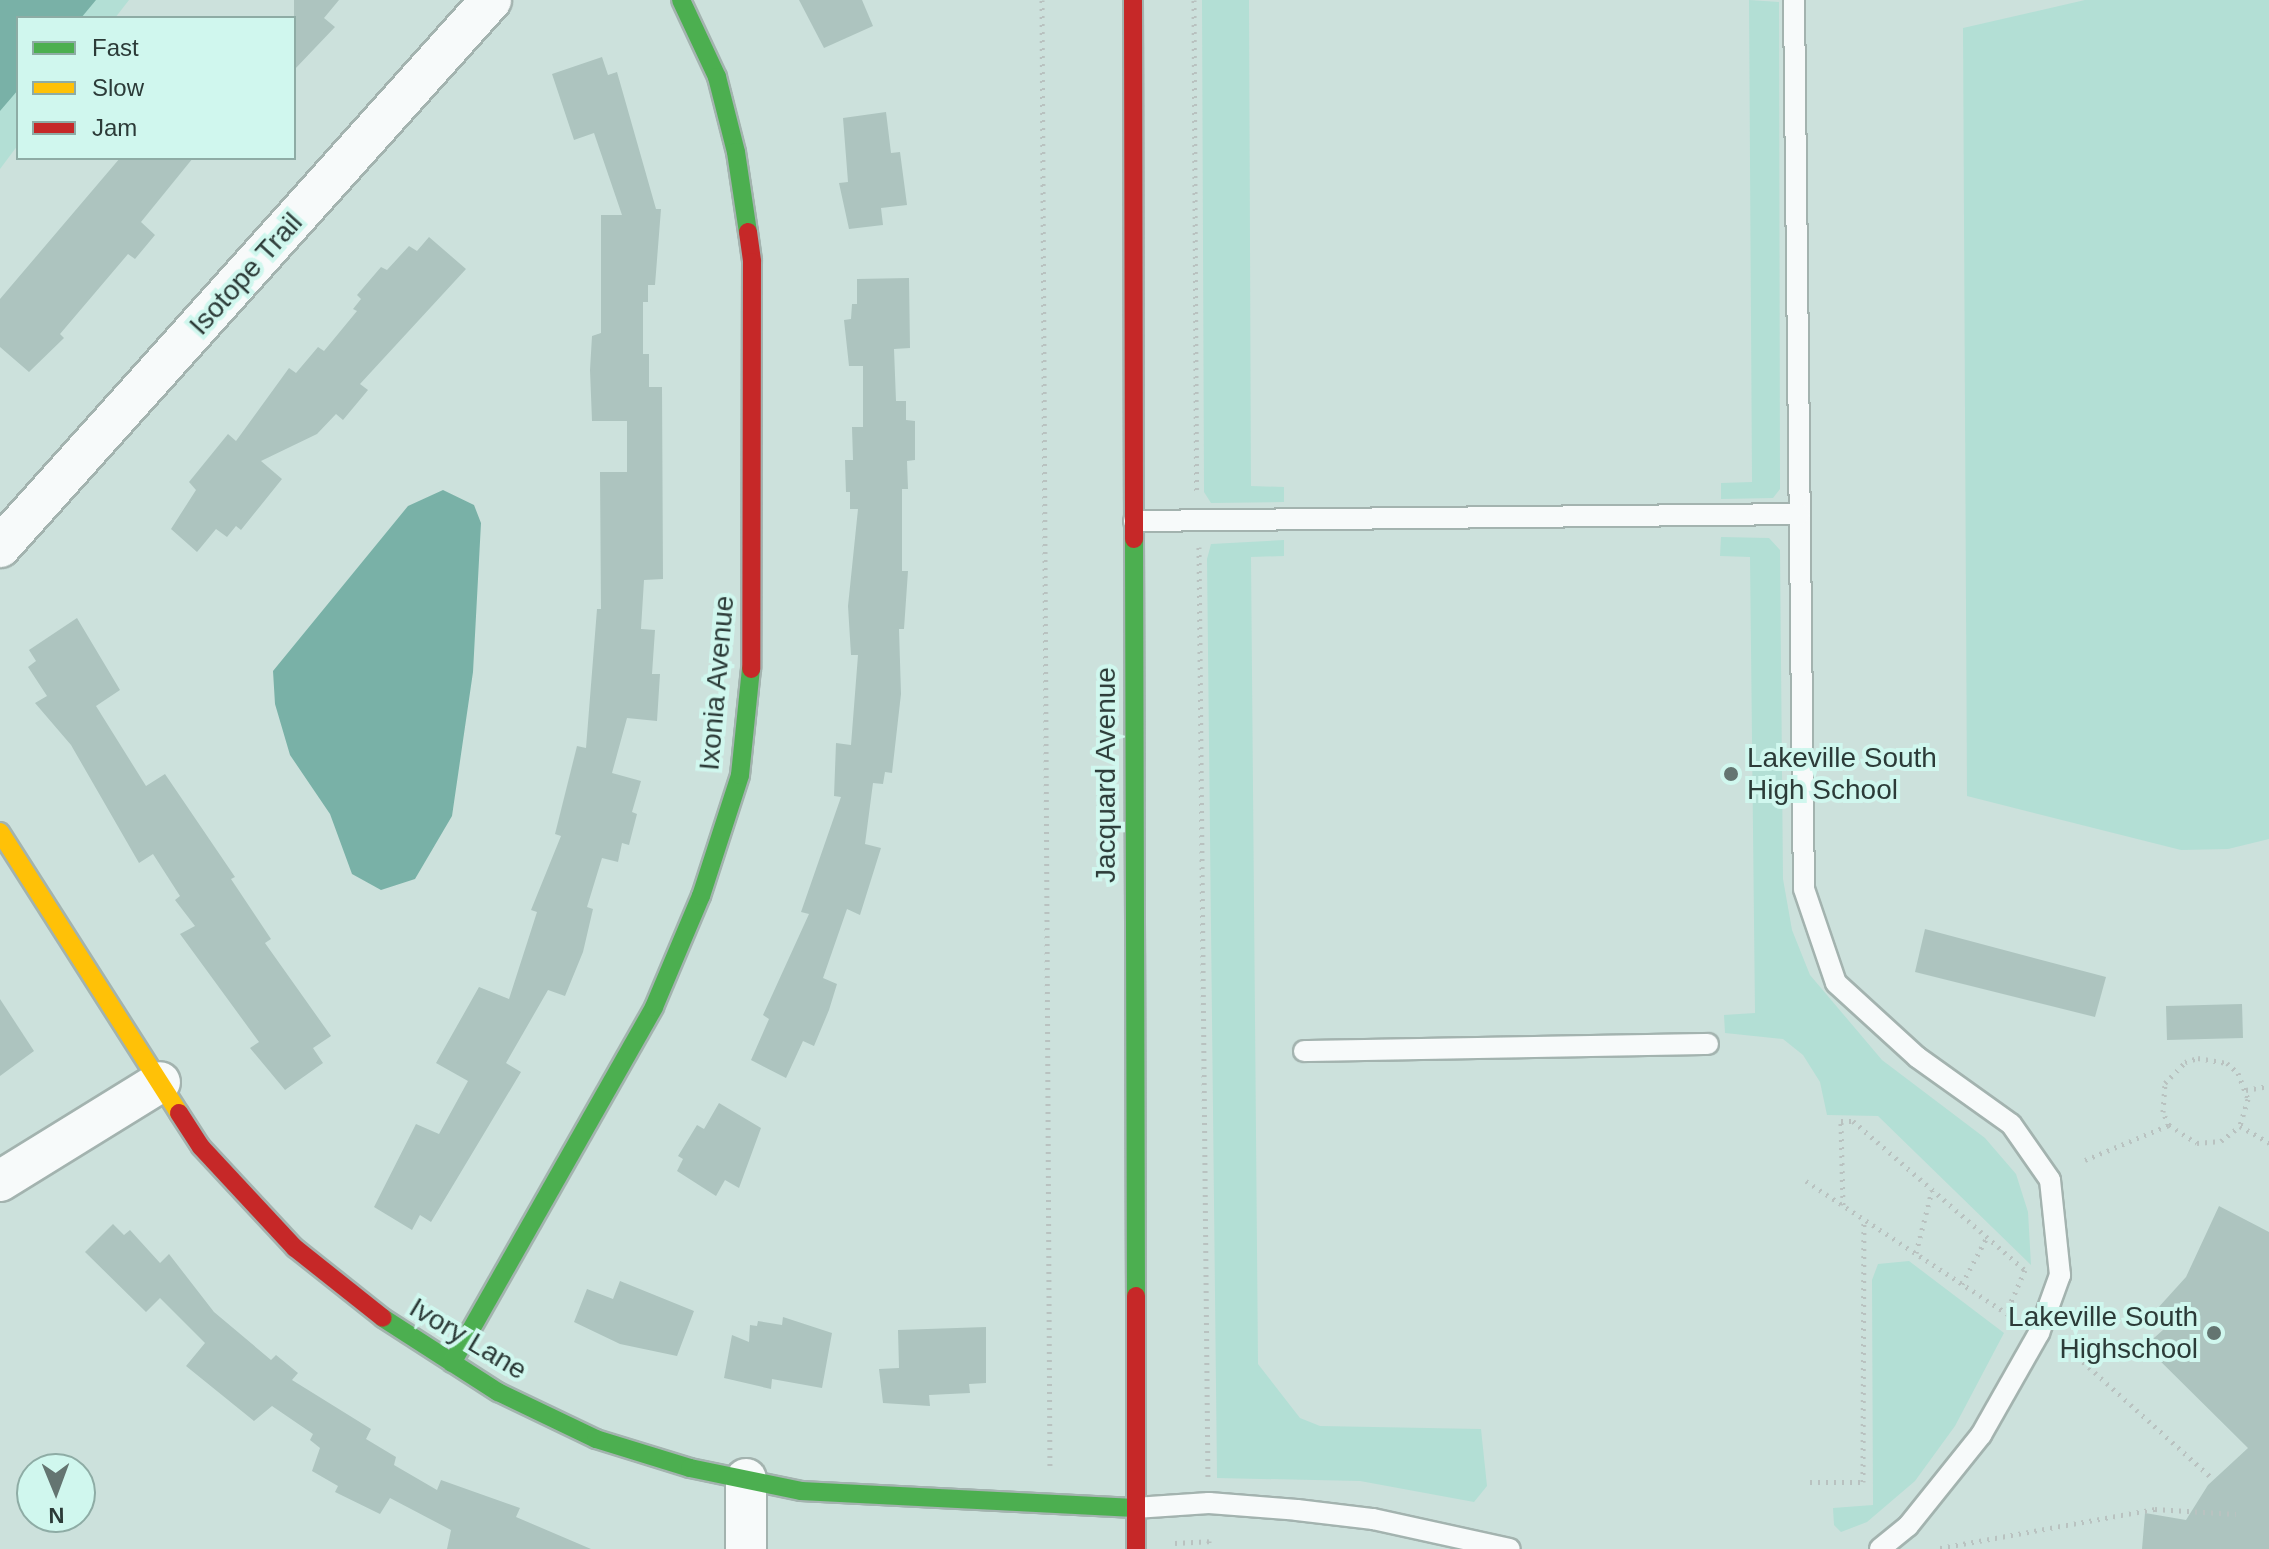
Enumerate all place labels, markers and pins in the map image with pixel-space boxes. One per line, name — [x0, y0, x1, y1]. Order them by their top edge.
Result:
place label: Lakeville South High School — [1747, 741, 1937, 807]
marker: Lakeville South High School — [1722, 765, 1740, 783]
place label: Lakeville South Highschool — [2008, 1300, 2198, 1366]
marker: Lakeville South Highschool — [2205, 1324, 2223, 1342]

